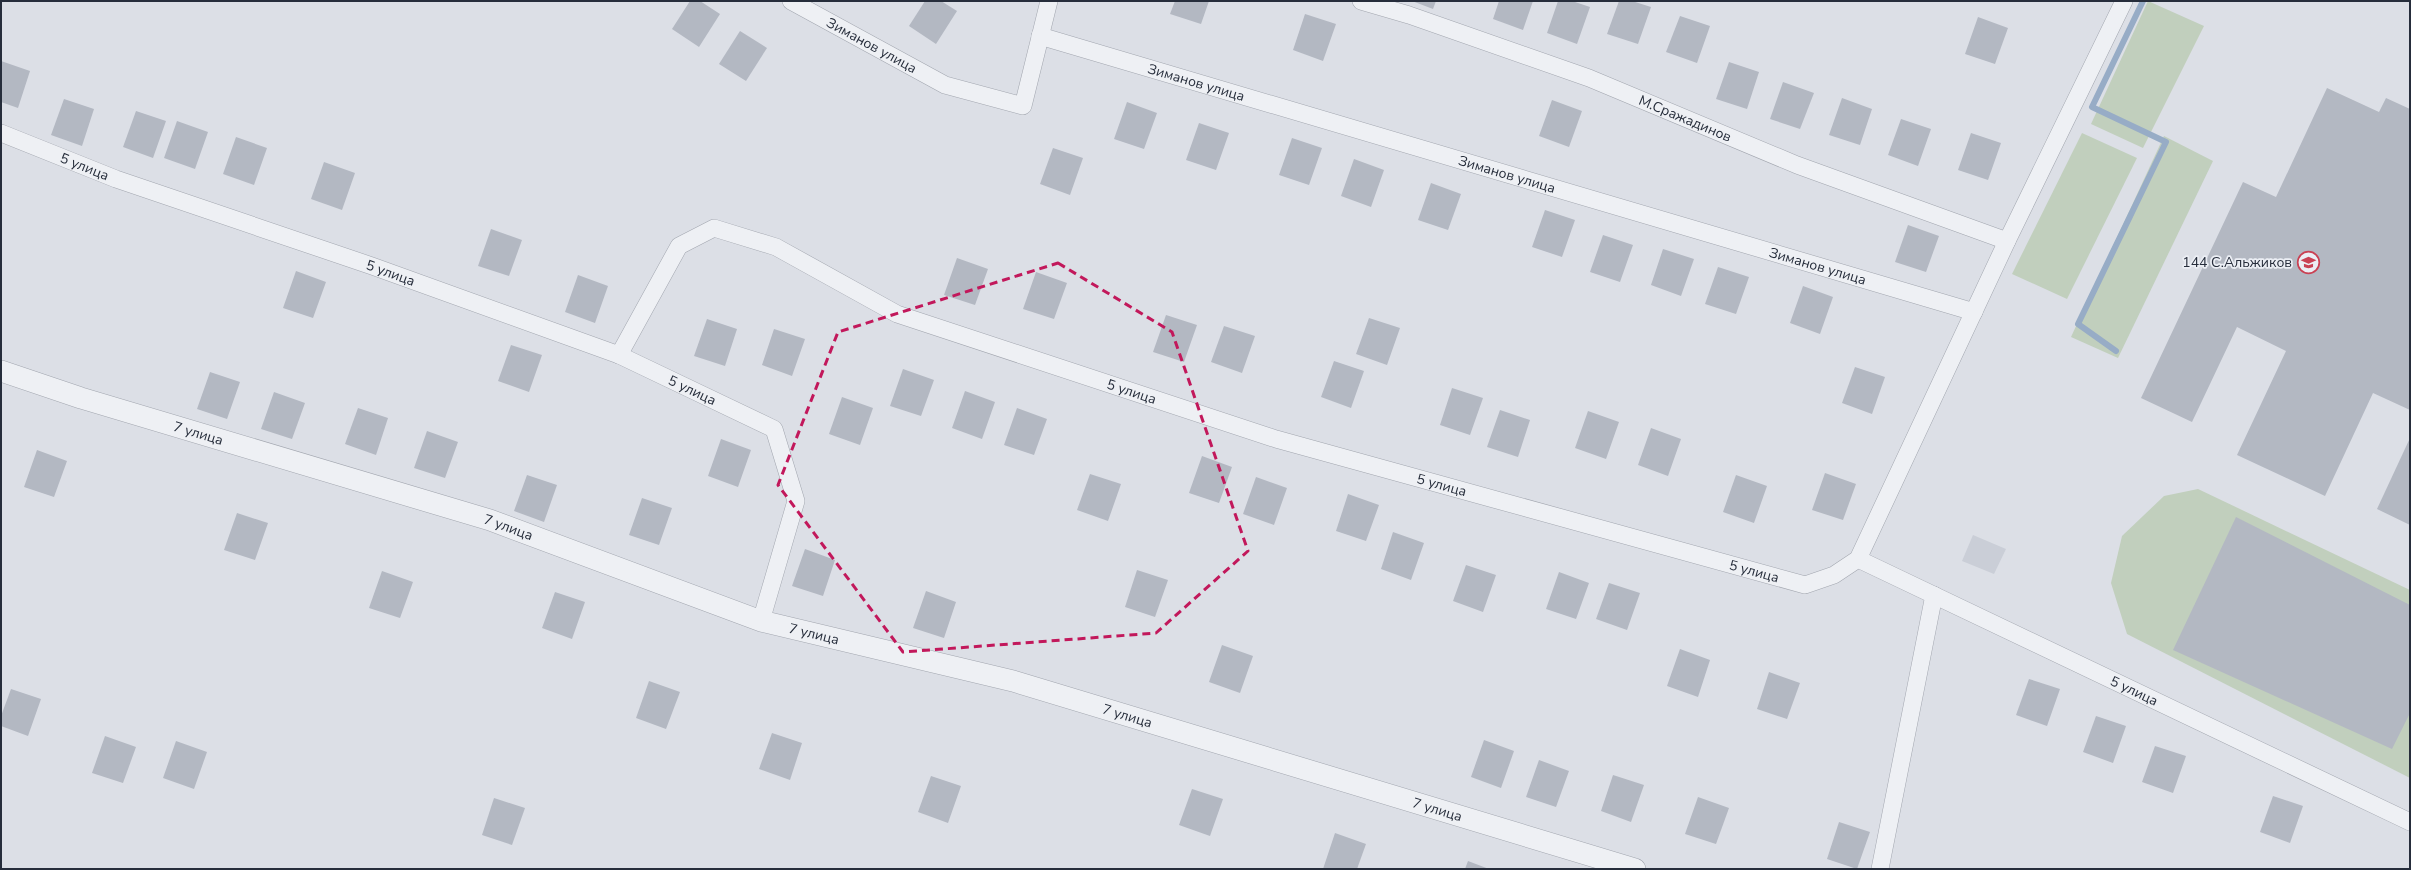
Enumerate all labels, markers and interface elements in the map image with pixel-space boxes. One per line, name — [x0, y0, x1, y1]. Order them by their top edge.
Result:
street label: Зиманов улица — [823, 13, 920, 78]
street label: Зиманов улица — [1145, 59, 1247, 106]
street label: М.Сражадинов — [1636, 91, 1735, 147]
street label: 5 улица — [57, 149, 112, 185]
street label: Зиманов улица — [1456, 151, 1558, 198]
street label: Зиманов улица — [1767, 243, 1868, 290]
school or university icon: 144 С.Альжиков — [2295, 249, 2321, 275]
place label: 144 С.Альжиков — [2182, 253, 2292, 272]
street label: 5 улица — [363, 256, 418, 291]
street label: 5 улица — [665, 371, 719, 410]
street label: 5 улица — [1104, 375, 1159, 409]
street label: 7 улица — [171, 417, 226, 450]
street label: 5 улица — [1414, 469, 1469, 501]
street label: 7 улица — [482, 510, 536, 545]
street label: 5 улица — [1727, 555, 1781, 587]
street label: 7 улица — [787, 619, 841, 649]
street label: 5 улица — [2107, 672, 2161, 711]
street label: 7 улица — [1100, 700, 1154, 733]
street label: 7 улица — [1410, 793, 1465, 826]

